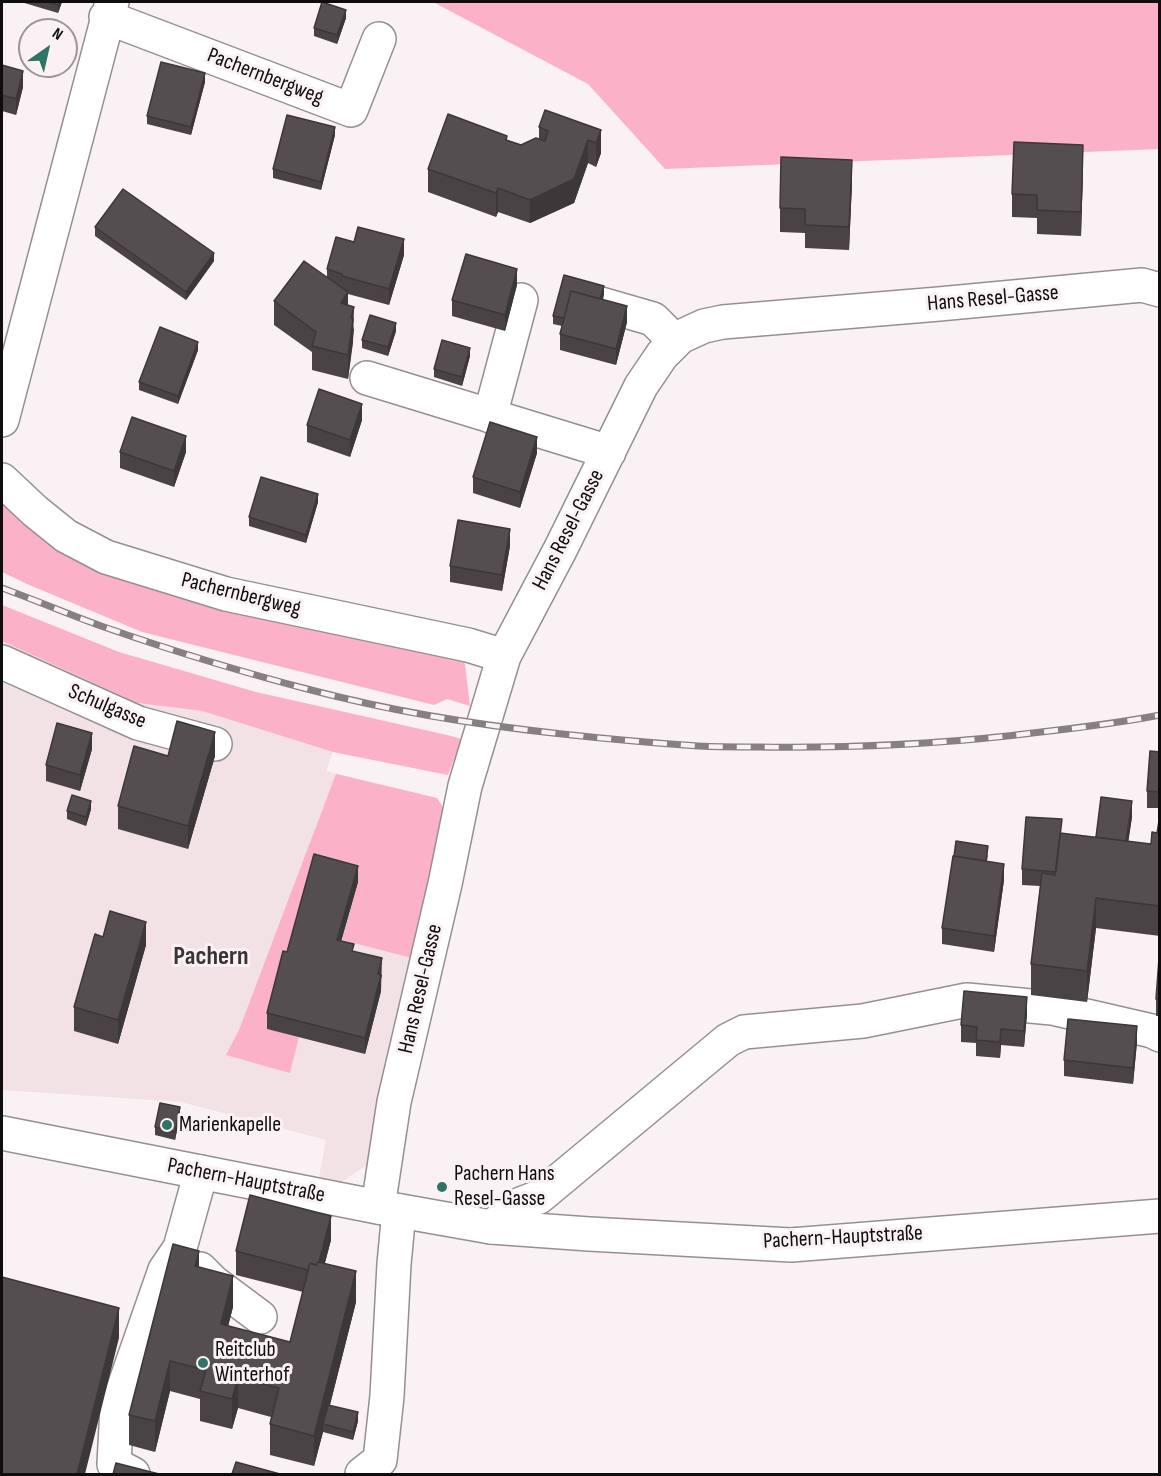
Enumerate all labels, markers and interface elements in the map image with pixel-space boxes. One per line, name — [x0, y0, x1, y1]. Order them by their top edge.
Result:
north arrow — [18, 18, 78, 78]
text: N — [48, 24, 66, 45]
street label: Pachernbergweg — [203, 43, 327, 111]
street label: Hans Resel-Gasse — [926, 280, 1060, 318]
street label: Hans Resel-Gasse — [527, 465, 611, 595]
street label: Pachernbergweg — [178, 567, 304, 623]
street label: Schulgasse — [64, 679, 150, 735]
street label: Hans Resel-Gasse — [393, 922, 449, 1056]
district label: Pachern — [173, 941, 249, 973]
place label: Marienkapelle — [179, 1112, 281, 1138]
marker: Marienkapelle — [160, 1118, 174, 1132]
street label: Pachern-Hauptstraße — [165, 1153, 327, 1209]
place label: Pachern Hans Resel-Gasse — [454, 1161, 555, 1212]
marker: Pachern Hans Resel-Gasse — [435, 1180, 449, 1194]
street label: Pachern-Hauptstraße — [762, 1221, 924, 1255]
place label: Reitclub Winterhof — [215, 1337, 290, 1388]
marker: Reitclub Winterhof — [196, 1356, 210, 1370]

